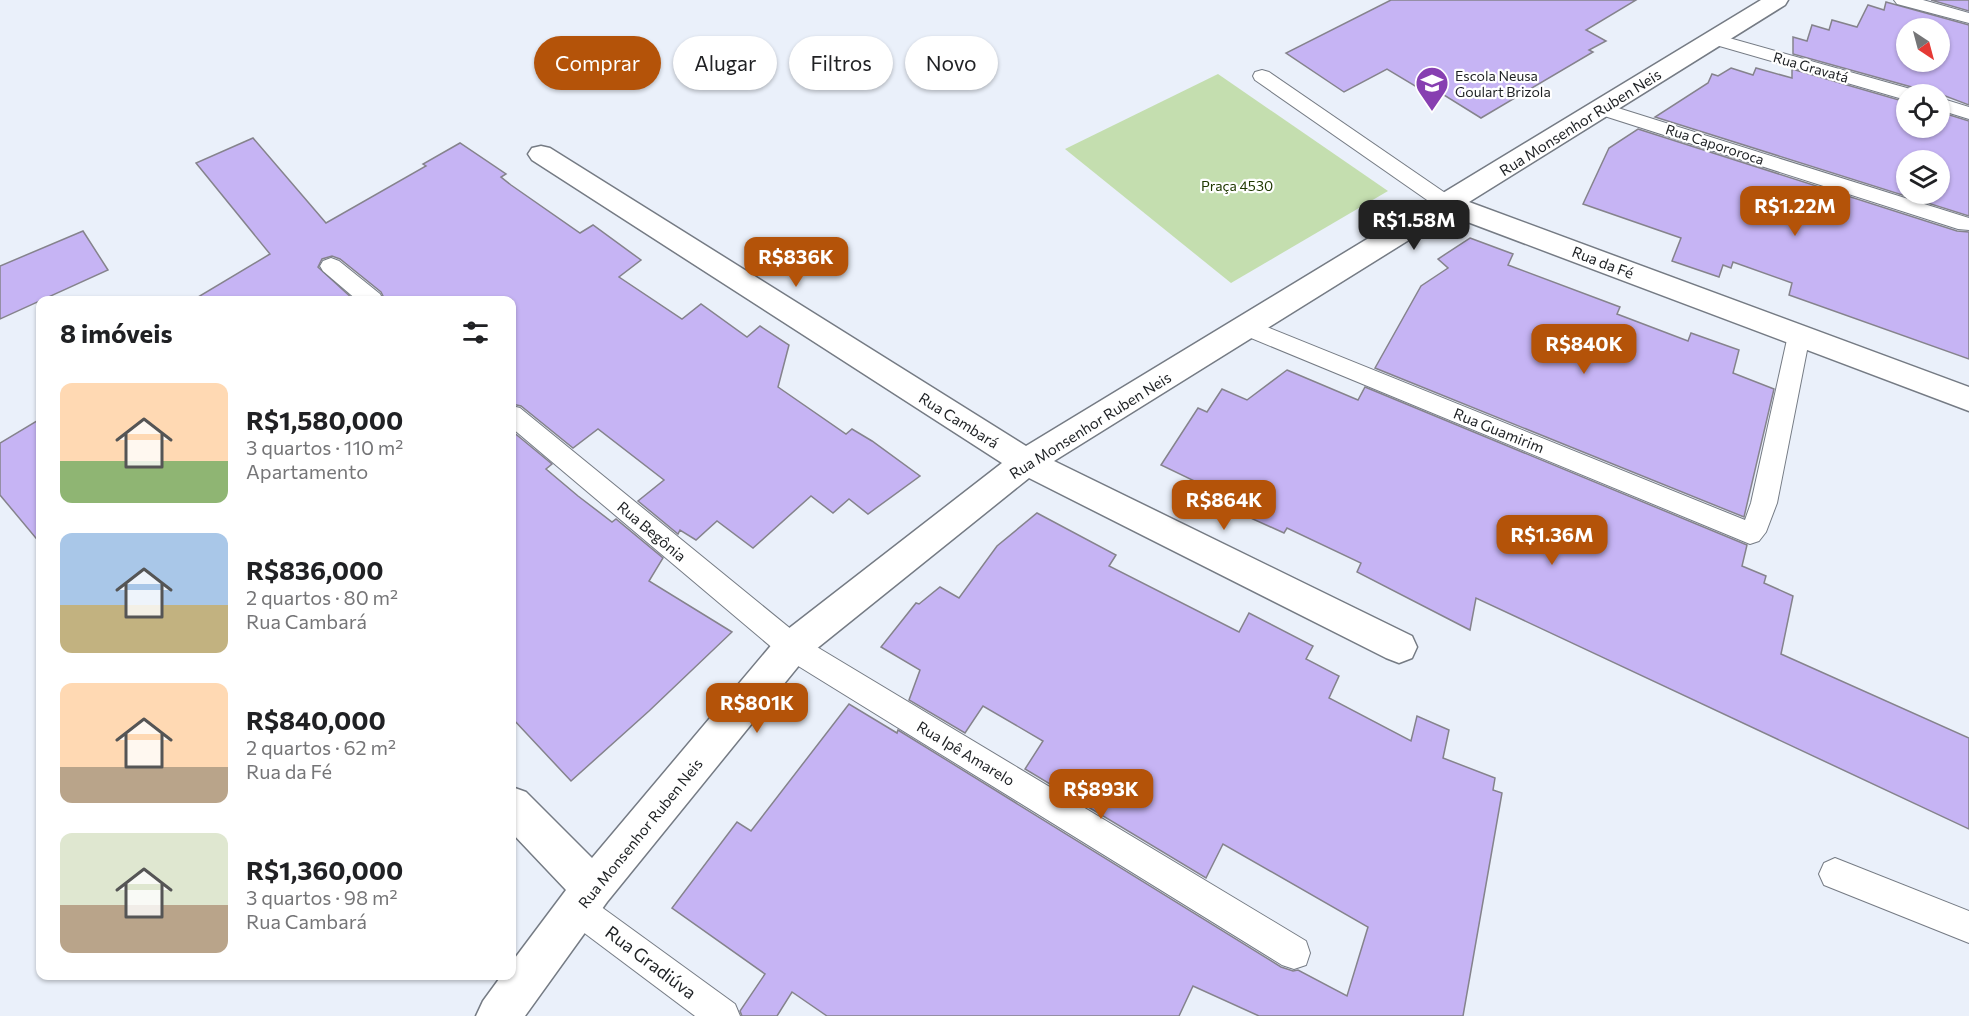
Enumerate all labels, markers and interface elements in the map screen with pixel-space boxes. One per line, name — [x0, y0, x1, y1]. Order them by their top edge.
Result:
north arrow — [1896, 18, 1950, 72]
map controls — [1896, 18, 1950, 204]
chip: Comprar — [534, 36, 661, 90]
chip: Alugar — [673, 36, 777, 90]
chip: Filtros — [789, 36, 893, 90]
chip: Novo — [905, 36, 998, 90]
street label: Rua Gravatá — [1771, 48, 1851, 86]
school or university icon: Escola Neusa Goulart Brizola — [1414, 65, 1450, 112]
street label: Rua Monsenhor Ruben Neis — [1496, 65, 1664, 179]
place label: Escola Neusa Goulart Brizola — [1455, 67, 1551, 100]
button: locate — [1896, 84, 1950, 138]
street label: Rua Capororoca — [1664, 120, 1766, 168]
button: layers — [1896, 150, 1950, 204]
park label: Praça 4530 — [1201, 177, 1273, 194]
pin: R$1.22M — [1740, 186, 1850, 237]
text: R$1.22M — [1754, 193, 1836, 217]
pin: R$1.58M — [1359, 200, 1469, 251]
text: R$1.58M — [1373, 207, 1455, 231]
pin: R$836K — [747, 237, 845, 288]
street label: Rua da Fé — [1570, 242, 1636, 282]
text: R$836K — [758, 244, 834, 268]
icon: filters — [459, 316, 492, 349]
text: 8 imóveis — [60, 317, 173, 348]
pin: R$840K — [1535, 324, 1633, 375]
text: R$840K — [1545, 331, 1623, 355]
street label: Rua Monsenhor Ruben Neis — [1006, 368, 1174, 482]
street label: Rua Cambará — [916, 388, 1002, 452]
text: R$1,580,000 — [246, 404, 403, 435]
street label: Rua Guamirim — [1451, 404, 1547, 456]
icon: home — [108, 407, 180, 479]
text: 3 quartos · 110 m² — [246, 435, 403, 459]
text: Apartamento — [246, 459, 368, 483]
pin: R$864K — [1175, 480, 1273, 531]
text: R$864K — [1186, 487, 1262, 511]
street label: Rua Begônia — [614, 497, 690, 565]
pin: R$1.36M — [1497, 515, 1607, 566]
text: R$1.36M — [1511, 522, 1593, 546]
text: R$836,000 — [246, 554, 384, 585]
icon: home — [108, 557, 180, 629]
text: 2 quartos · 80 m² — [246, 585, 398, 609]
text: Rua Cambará — [246, 609, 367, 633]
pin: R$801K — [708, 683, 806, 734]
text: R$801K — [720, 690, 794, 714]
text: R$840,000 — [246, 704, 386, 735]
icon: home — [108, 707, 180, 779]
street label: Rua Ipê Amarelo — [914, 717, 1018, 789]
text: 2 quartos · 62 m² — [246, 735, 396, 759]
street label: Rua Monsenhor Ruben Neis — [574, 754, 706, 911]
text: Rua da Fé — [246, 759, 332, 783]
pin: R$893K — [1052, 769, 1150, 820]
text: R$893K — [1063, 776, 1139, 800]
text: R$1,360,000 — [246, 854, 403, 885]
icon: home — [108, 857, 180, 929]
text: 3 quartos · 98 m² — [246, 885, 397, 909]
text: Rua Cambará — [246, 909, 367, 933]
street label: Rua Gradiúva — [601, 921, 701, 1003]

